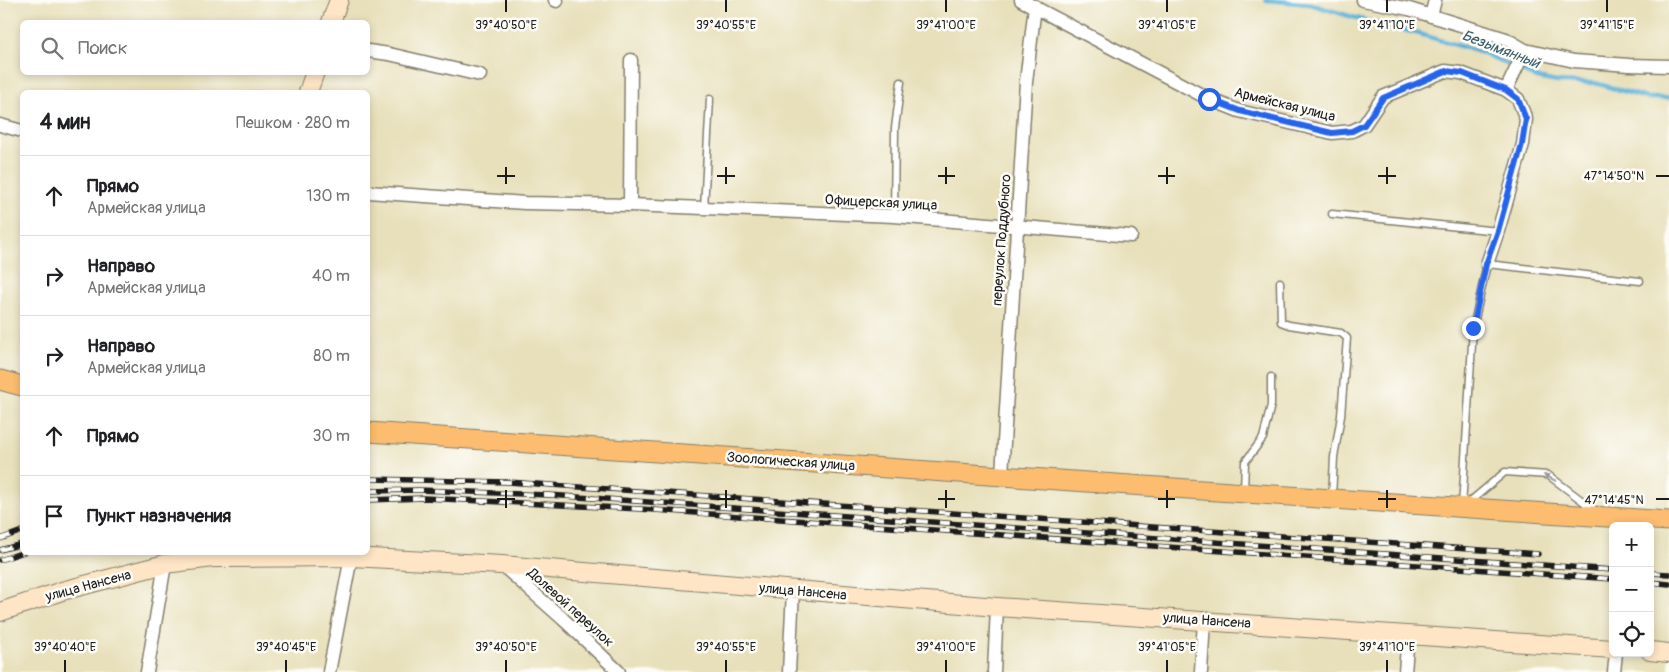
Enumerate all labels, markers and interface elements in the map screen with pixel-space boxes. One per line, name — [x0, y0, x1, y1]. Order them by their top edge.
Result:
text: 39°40'50"E — [475, 18, 537, 33]
text: 39°40'55"E — [696, 18, 756, 33]
text: 39°41'00"E — [916, 18, 976, 33]
text: 39°41'05"E — [1138, 18, 1196, 33]
text: 39°41'10"E — [1359, 18, 1415, 33]
text: 39°41'15"E — [1580, 18, 1634, 33]
search box — [20, 20, 370, 75]
water label: Безымянный — [1459, 26, 1544, 74]
icon: search — [38, 34, 66, 62]
text: Поиск — [78, 36, 128, 60]
street label: Армейская улица — [1232, 84, 1337, 125]
route start — [1198, 88, 1221, 111]
text: 4 мин — [40, 109, 90, 136]
text: Пешком · 280 m — [236, 113, 350, 133]
text: 47°14'50"N — [1584, 169, 1644, 184]
street label: переулок Поддубного — [988, 173, 1015, 307]
text: Прямо — [87, 174, 139, 198]
icon: ahead — [40, 182, 68, 210]
text: 130 m — [306, 186, 350, 206]
street label: Офицерская улица — [824, 191, 938, 214]
text: Армейская улица — [87, 198, 206, 218]
text: Направо — [87, 254, 155, 278]
icon: right — [40, 262, 68, 290]
text: 40 m — [312, 266, 350, 286]
text: Армейская улица — [87, 278, 206, 298]
route end — [1462, 317, 1485, 340]
text: Направо — [87, 334, 155, 358]
icon: right — [40, 342, 68, 370]
text: 80 m — [313, 346, 350, 366]
text: Армейская улица — [87, 358, 206, 378]
icon: ahead — [40, 422, 68, 450]
text: Прямо — [87, 424, 139, 448]
text: 30 m — [312, 426, 350, 446]
street label: Зоологическая улица — [726, 449, 856, 474]
one-way arrow — [1543, 474, 1558, 482]
text: 47°14'45"N — [1584, 493, 1644, 508]
icon: arrive — [40, 502, 68, 530]
text: Пункт назначения — [87, 504, 231, 528]
map controls — [1609, 522, 1654, 657]
button: + — [1609, 522, 1654, 567]
street label: Долевой переулок — [523, 564, 617, 650]
street label: улица Нансена — [43, 566, 133, 605]
button: − — [1609, 567, 1654, 612]
street label: улица Нансена — [757, 579, 847, 604]
street label: улица Нансена — [1162, 609, 1251, 632]
button: locate — [1609, 612, 1654, 657]
text: 39°40'40"E — [34, 640, 96, 655]
text: 39°40'45"E — [256, 640, 316, 655]
text: 39°40'50"E — [475, 640, 537, 655]
text: 39°40'55"E — [696, 640, 756, 655]
text: 39°41'00"E — [916, 640, 976, 655]
text: 39°41'05"E — [1138, 640, 1196, 655]
text: 39°41'10"E — [1359, 640, 1415, 655]

